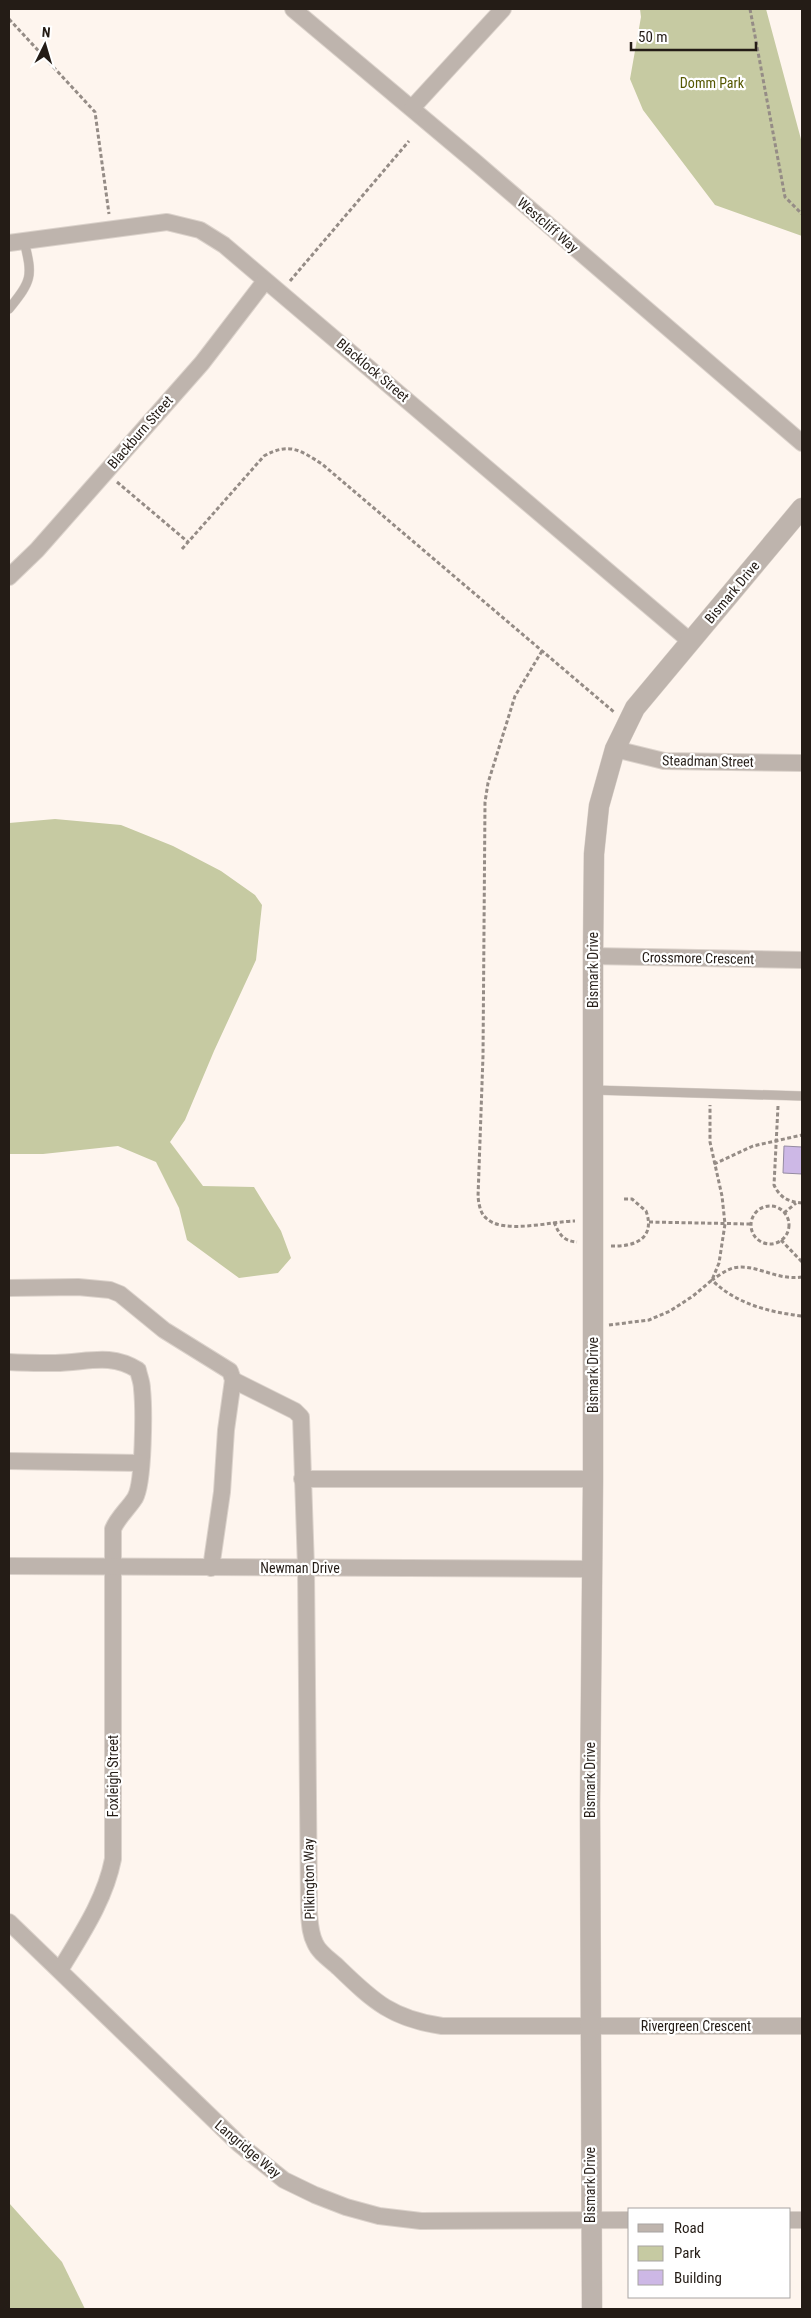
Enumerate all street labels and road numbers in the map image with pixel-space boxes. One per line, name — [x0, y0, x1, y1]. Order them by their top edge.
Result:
street label: Westcliff Way — [514, 194, 582, 256]
street label: Blacklock Street — [334, 335, 412, 405]
street label: Blackburn Street — [104, 392, 176, 472]
street label: Bismark Drive — [701, 557, 763, 626]
street label: Steadman Street — [662, 752, 754, 770]
street label: Bismark Drive — [585, 931, 601, 1008]
street label: Crossmore Crescent — [642, 949, 754, 967]
street label: Bismark Drive — [585, 1336, 601, 1413]
street label: Newman Drive — [260, 1560, 340, 1576]
street label: Foxleigh Street — [105, 1735, 121, 1817]
street label: Bismark Drive — [582, 1741, 598, 1818]
street label: Pilkington Way — [300, 1838, 318, 1920]
street label: Rivergreen Crescent — [641, 2018, 751, 2034]
street label: Langridge Way — [212, 2117, 284, 2181]
street label: Bismark Drive — [582, 2146, 598, 2223]

